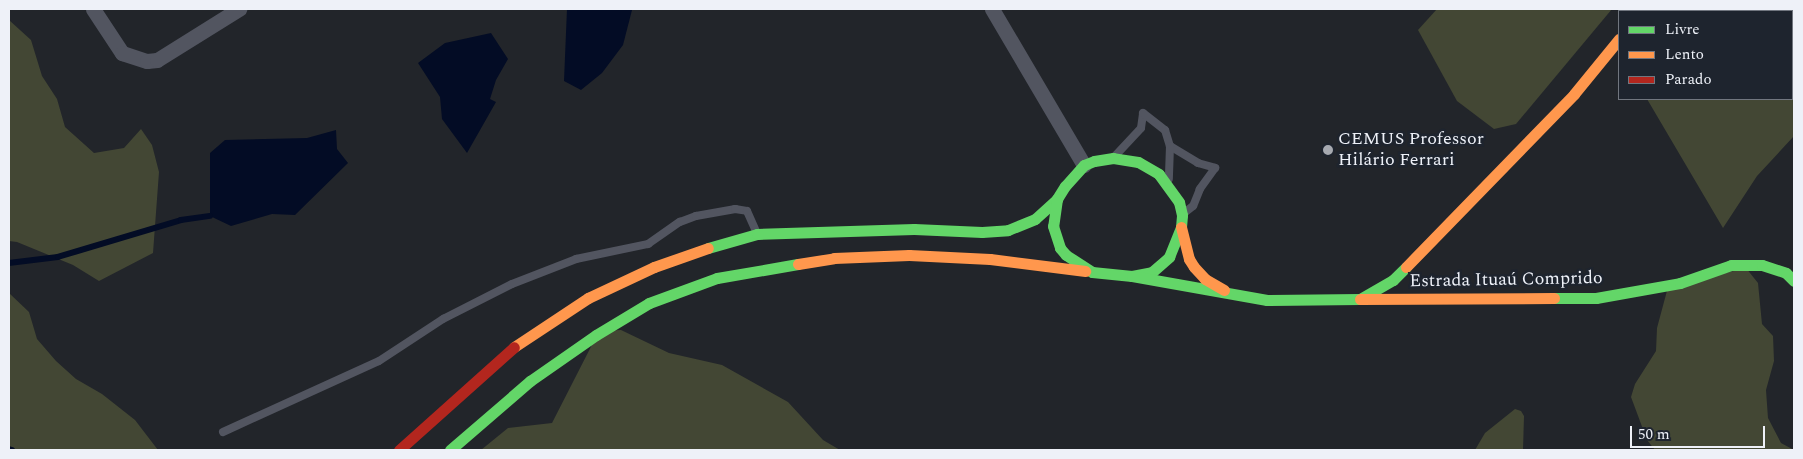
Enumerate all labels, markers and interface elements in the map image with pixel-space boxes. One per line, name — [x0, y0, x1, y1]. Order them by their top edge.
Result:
legend — [1618, 10, 1793, 100]
text: Livre — [1665, 18, 1700, 41]
text: Lento — [1665, 43, 1704, 66]
text: Parado — [1665, 68, 1712, 91]
place label: CEMUS Professor Hilário Ferrari — [1338, 129, 1484, 172]
marker: CEMUS Professor Hilário Ferrari — [1322, 144, 1334, 156]
street label: Estrada Ituaú Comprido — [1409, 268, 1603, 292]
scale bar — [1633, 416, 1768, 448]
text: 50 m — [1638, 423, 1670, 446]

